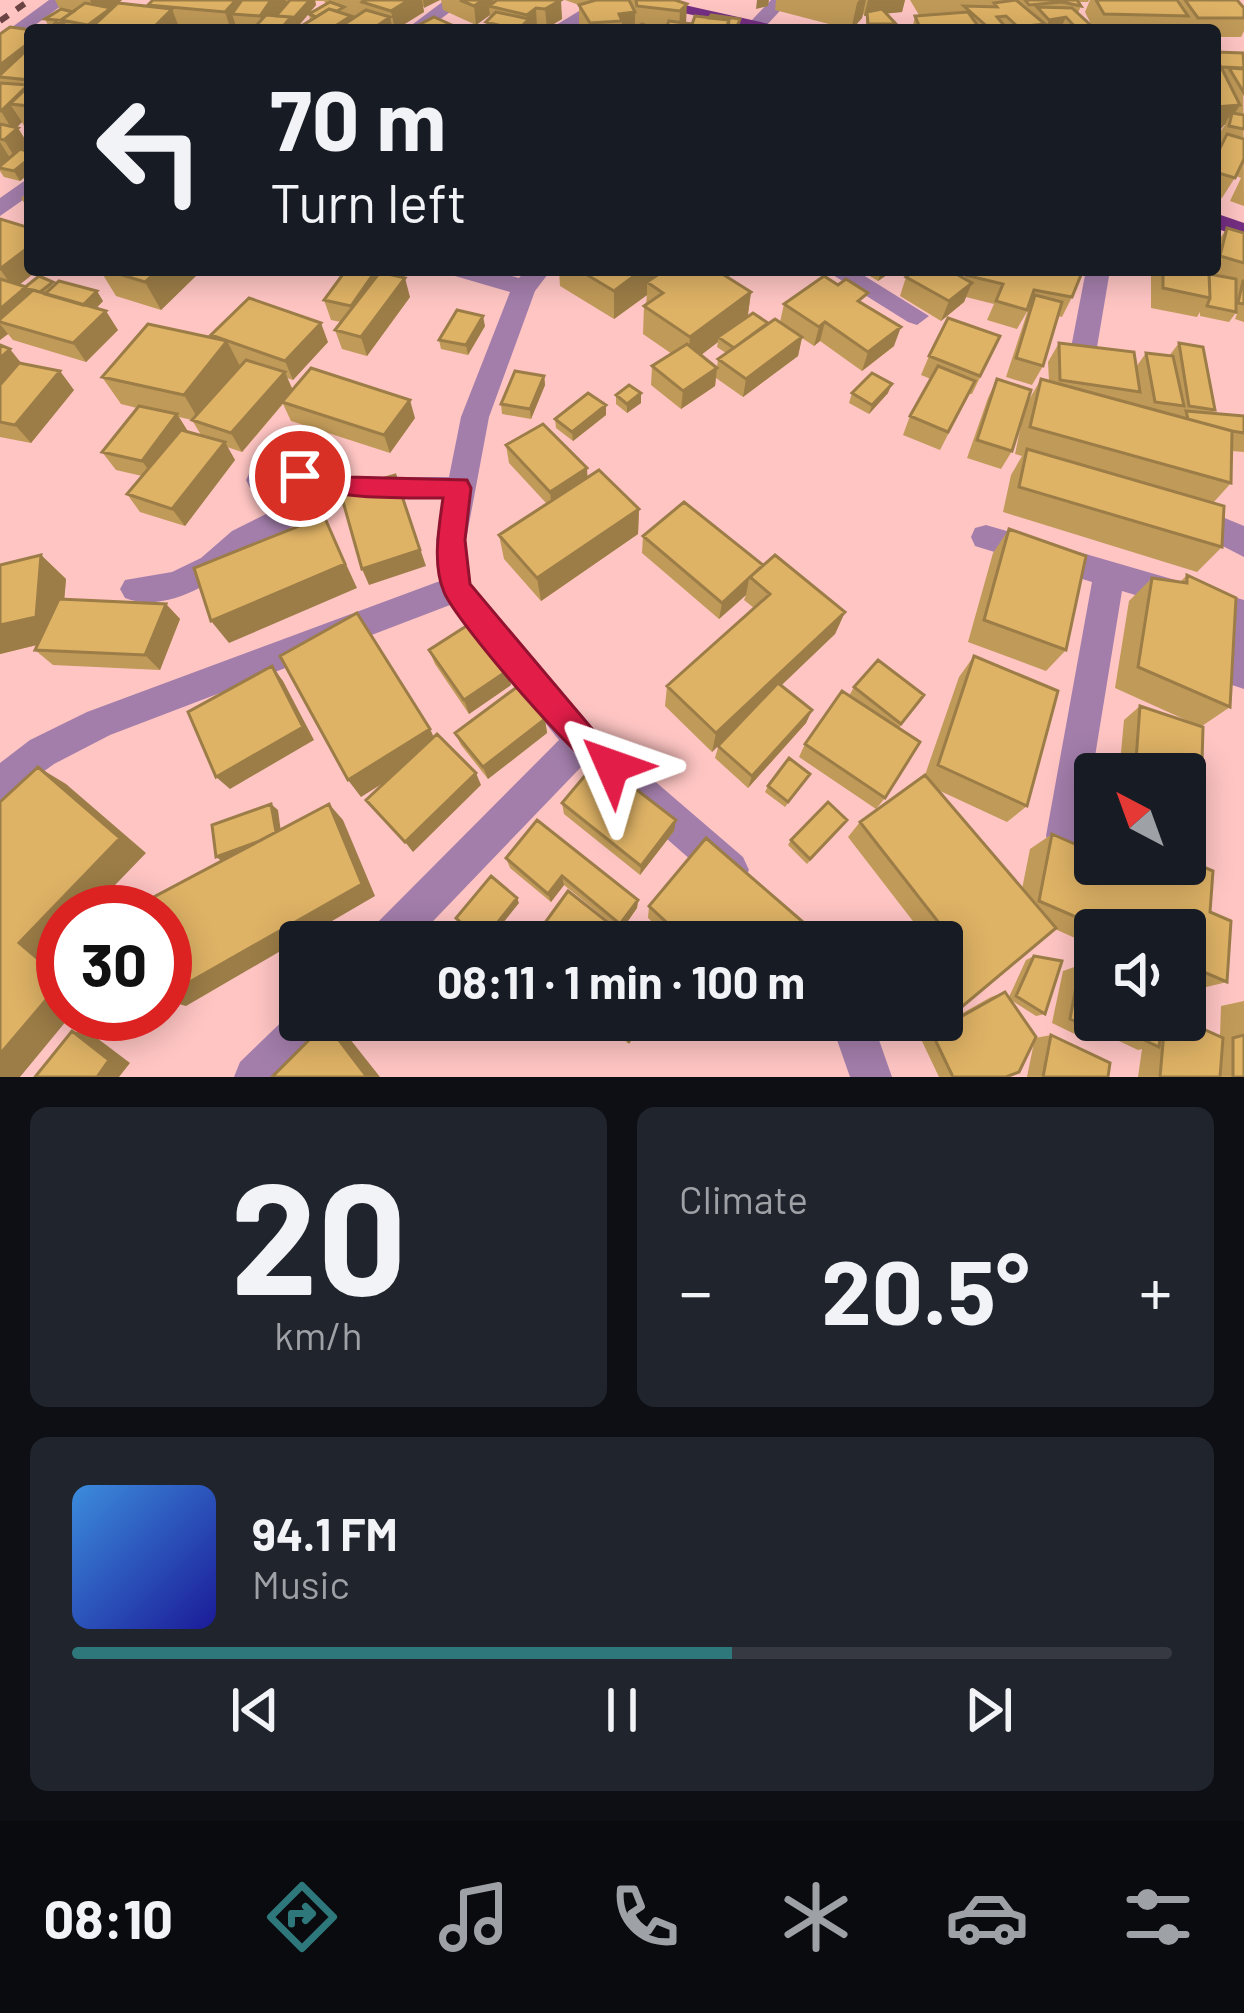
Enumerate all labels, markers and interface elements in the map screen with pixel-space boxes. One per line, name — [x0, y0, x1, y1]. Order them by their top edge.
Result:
text: 70 m — [270, 67, 446, 168]
icon: left — [72, 72, 228, 228]
text: Turn left — [270, 169, 467, 234]
pin — [249, 425, 351, 527]
icon: arrive — [267, 443, 333, 509]
position arrow — [549, 703, 675, 829]
north arrow — [1074, 753, 1206, 885]
map controls — [1074, 753, 1206, 1041]
speed limit sign: 30 — [36, 885, 192, 1041]
button: sound — [1074, 909, 1206, 1041]
text: 08:11 · 1 min · 100 m — [437, 954, 805, 1008]
text: 20 — [230, 1139, 407, 1326]
text: Climate — [679, 1175, 808, 1222]
text: 20.5° — [821, 1235, 1030, 1343]
text: − — [679, 1250, 712, 1329]
text: + — [1139, 1250, 1172, 1329]
text: km/h — [274, 1311, 363, 1358]
text: 94.1 FM — [252, 1506, 398, 1560]
text: Music — [252, 1560, 350, 1607]
icon: previous — [222, 1677, 288, 1743]
icon: pause — [589, 1677, 655, 1743]
icon: next — [956, 1677, 1022, 1743]
icon: directions — [260, 1875, 344, 1959]
icon: music — [432, 1875, 516, 1959]
icon: phone — [603, 1875, 687, 1959]
icon: climate — [774, 1875, 858, 1959]
icon: car — [945, 1875, 1029, 1959]
icon: filters — [1116, 1875, 1200, 1959]
text: 08:10 — [44, 1885, 173, 1950]

